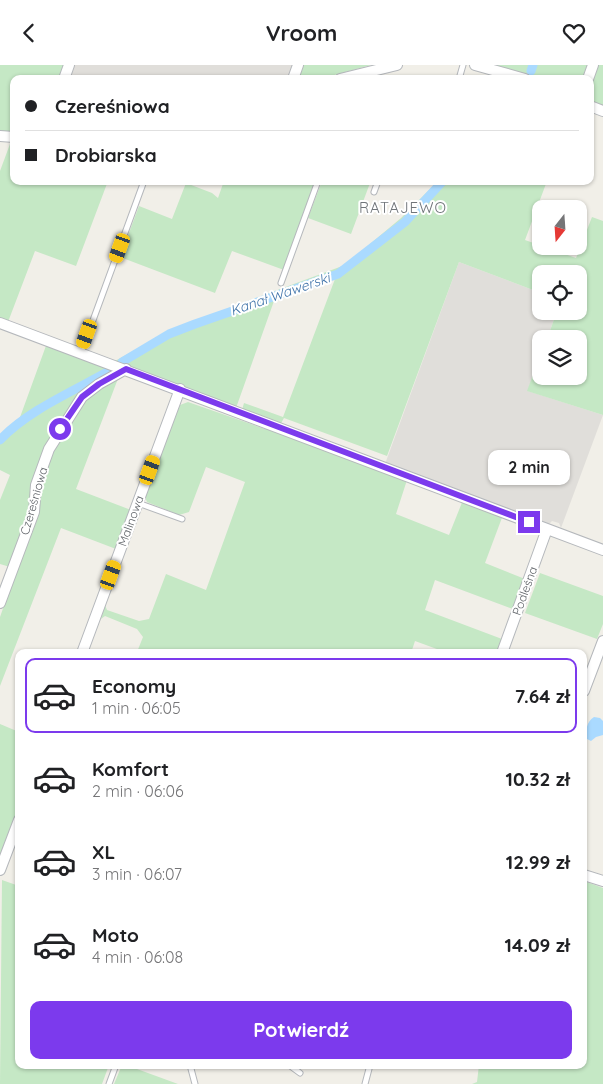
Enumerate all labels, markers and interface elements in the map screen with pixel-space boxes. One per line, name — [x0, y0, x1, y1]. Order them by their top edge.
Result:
icon: back — [15, 19, 43, 47]
text: Vroom — [266, 19, 337, 47]
icon: heart — [560, 19, 588, 47]
text: Czereśniowa — [55, 94, 170, 118]
text: Drobiarska — [55, 143, 157, 167]
district label: RATAJEWO — [359, 198, 447, 217]
north arrow — [532, 200, 588, 255]
map controls — [532, 200, 587, 385]
car — [107, 231, 132, 265]
button: locate — [532, 265, 587, 320]
water label: Kanał Wawerski — [228, 268, 334, 319]
car — [74, 317, 99, 351]
button: layers — [532, 330, 587, 385]
route start — [49, 418, 71, 440]
callout: 2 min — [488, 449, 570, 485]
car — [137, 453, 162, 487]
text: 2 min — [508, 457, 550, 477]
street label: Czereśniowa — [17, 465, 50, 537]
street label: Malinowa — [114, 493, 147, 548]
route end — [518, 511, 540, 533]
car — [98, 558, 123, 592]
street label: Podleśna — [509, 564, 540, 617]
icon: car — [32, 673, 77, 718]
text: Economy — [92, 674, 176, 698]
text: 7.64 zł — [515, 684, 570, 708]
text: 1 min · 06:05 — [92, 698, 181, 718]
icon: car — [32, 756, 77, 801]
text: Komfort — [92, 757, 169, 781]
text: 10.32 zł — [506, 767, 570, 791]
text: 2 min · 06:06 — [92, 781, 184, 801]
icon: car — [32, 839, 77, 884]
text: XL — [92, 840, 115, 864]
text: 12.99 zł — [506, 850, 570, 874]
text: 3 min · 06:07 — [92, 864, 182, 884]
icon: car — [32, 922, 77, 967]
text: Moto — [92, 923, 139, 947]
text: 14.09 zł — [505, 933, 570, 957]
text: 4 min · 06:08 — [92, 947, 183, 967]
button: Potwierdź — [30, 1001, 572, 1059]

